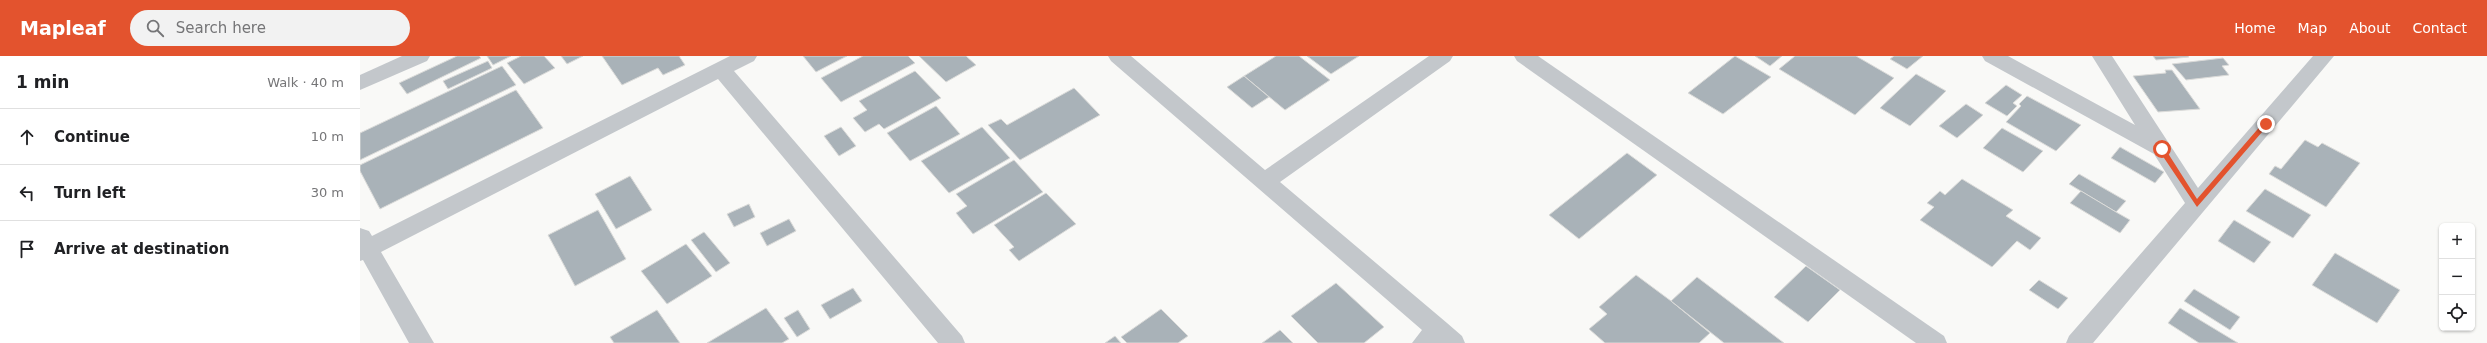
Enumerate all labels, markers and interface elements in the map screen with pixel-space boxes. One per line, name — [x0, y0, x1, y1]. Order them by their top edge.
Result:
search box — [130, 10, 410, 46]
text: Mapleaf — [20, 17, 106, 39]
icon: search — [144, 17, 166, 39]
text: Search here — [176, 19, 266, 37]
text: Home — [2234, 20, 2276, 36]
text: Map — [2298, 20, 2327, 36]
text: About — [2349, 20, 2391, 36]
text: Contact — [2413, 20, 2467, 36]
text: 1 min — [16, 72, 69, 92]
text: Walk · 40 m — [267, 75, 344, 90]
route end — [2257, 115, 2275, 133]
icon: ahead — [16, 126, 38, 148]
text: Continue — [54, 128, 130, 146]
text: 10 m — [311, 129, 344, 144]
route start — [2153, 140, 2171, 158]
icon: left — [16, 182, 38, 204]
text: Turn left — [54, 184, 126, 202]
text: 30 m — [311, 185, 344, 200]
map controls — [2439, 223, 2475, 331]
button: + — [2439, 223, 2475, 259]
icon: arrive — [16, 238, 38, 260]
text: Arrive at destination — [54, 240, 229, 258]
button: − — [2439, 259, 2475, 295]
button: locate — [2439, 295, 2475, 331]

